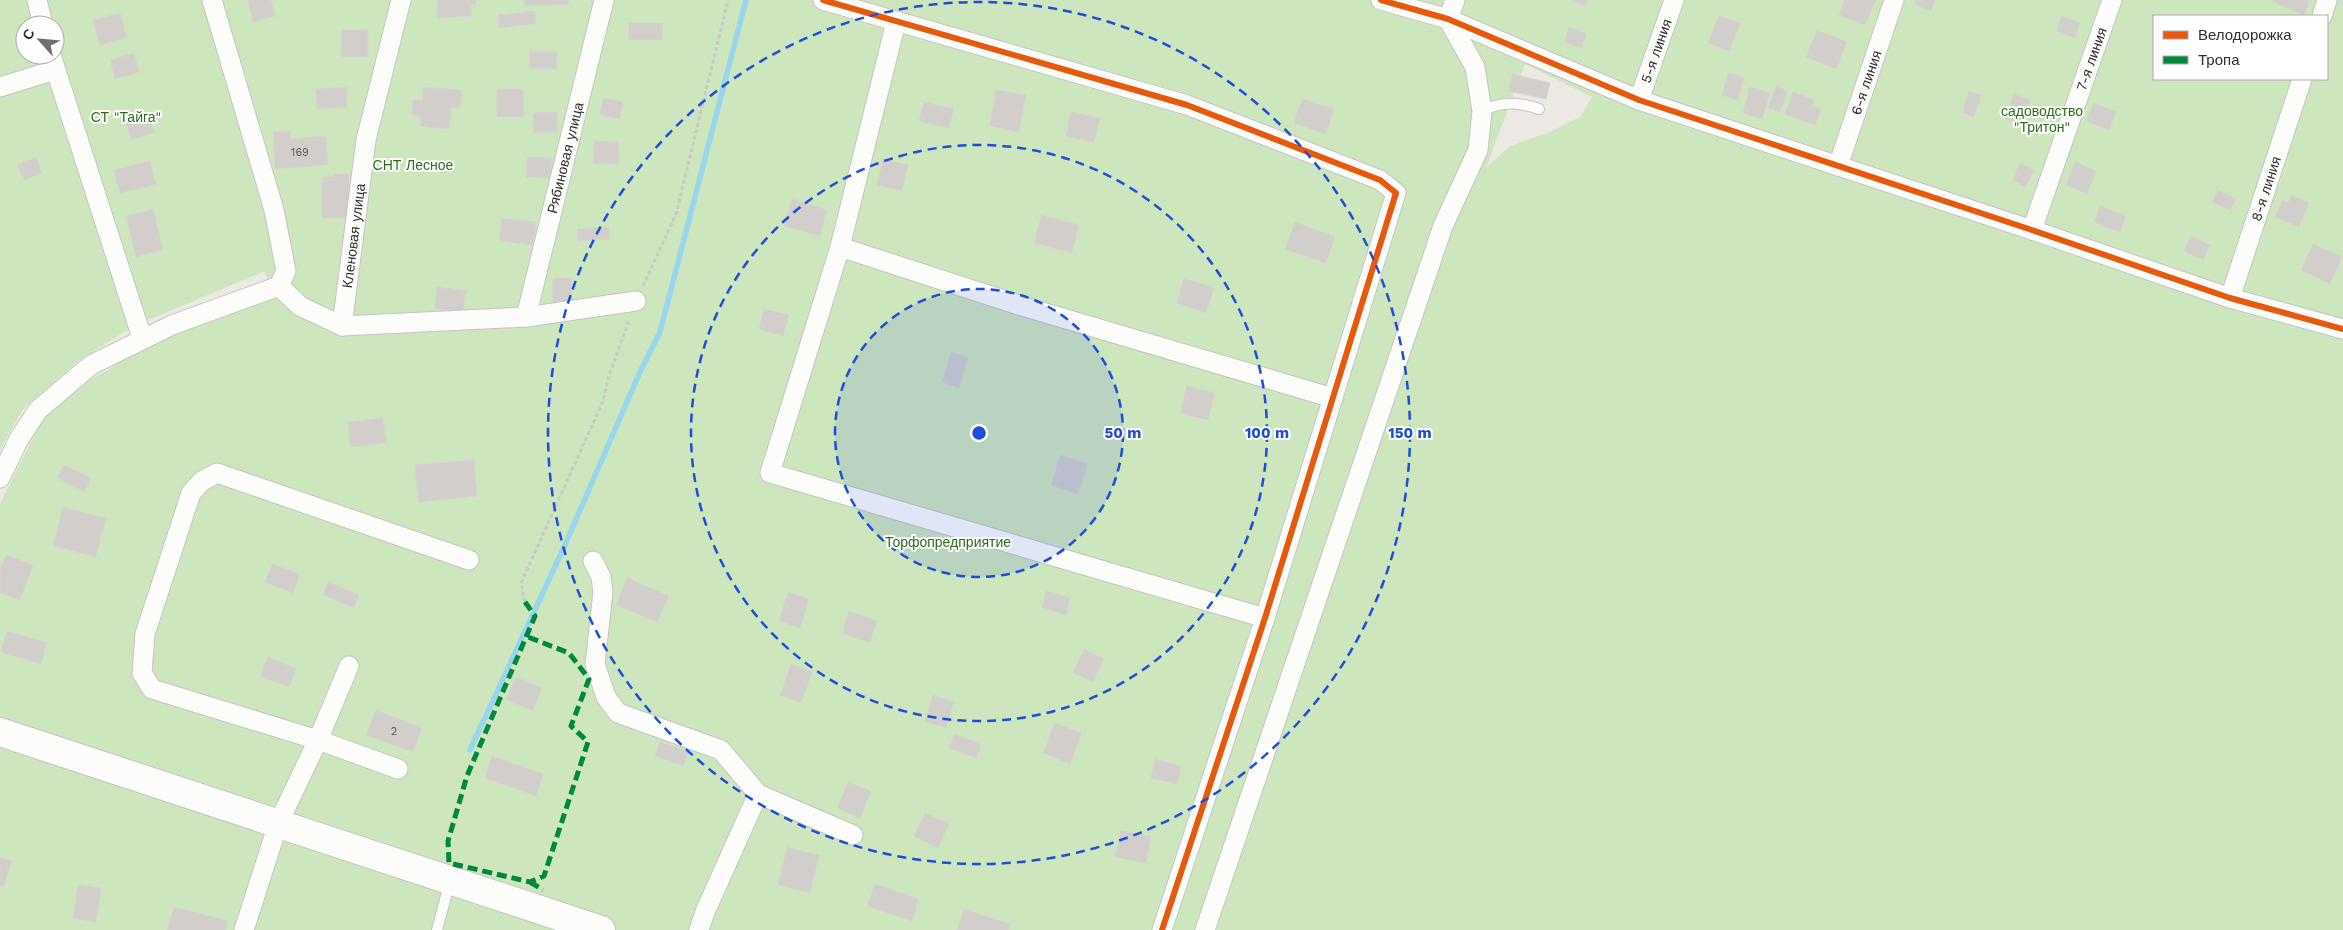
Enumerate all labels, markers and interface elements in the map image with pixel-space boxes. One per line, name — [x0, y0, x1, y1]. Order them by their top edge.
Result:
north arrow — [15, 15, 65, 65]
legend — [2153, 15, 2328, 80]
street label: 5-я линия — [1638, 17, 1675, 85]
street label: 7-я линия — [2073, 25, 2110, 93]
text: С — [19, 26, 38, 42]
text: Велодорожка — [2198, 26, 2292, 44]
street label: 6-я линия — [1848, 48, 1884, 117]
text: Тропа — [2198, 51, 2240, 69]
street label: Рябиновая улица — [544, 100, 587, 215]
park label: садоводство "Тритон" — [2001, 103, 2083, 135]
park label: СТ "Тайга" — [91, 109, 161, 125]
house number: 169 — [291, 146, 309, 159]
street label: 8-я линия — [2248, 154, 2284, 223]
park label: СНТ Лесное — [373, 157, 454, 173]
street label: Кленовая улица — [339, 182, 368, 289]
centre of rings — [970, 424, 988, 442]
text: 50 m — [1105, 424, 1141, 442]
text: 100 m — [1245, 424, 1289, 442]
text: 150 m — [1388, 424, 1432, 442]
park label: Торфопредприятие — [885, 534, 1011, 550]
house number: 2 — [391, 725, 397, 738]

